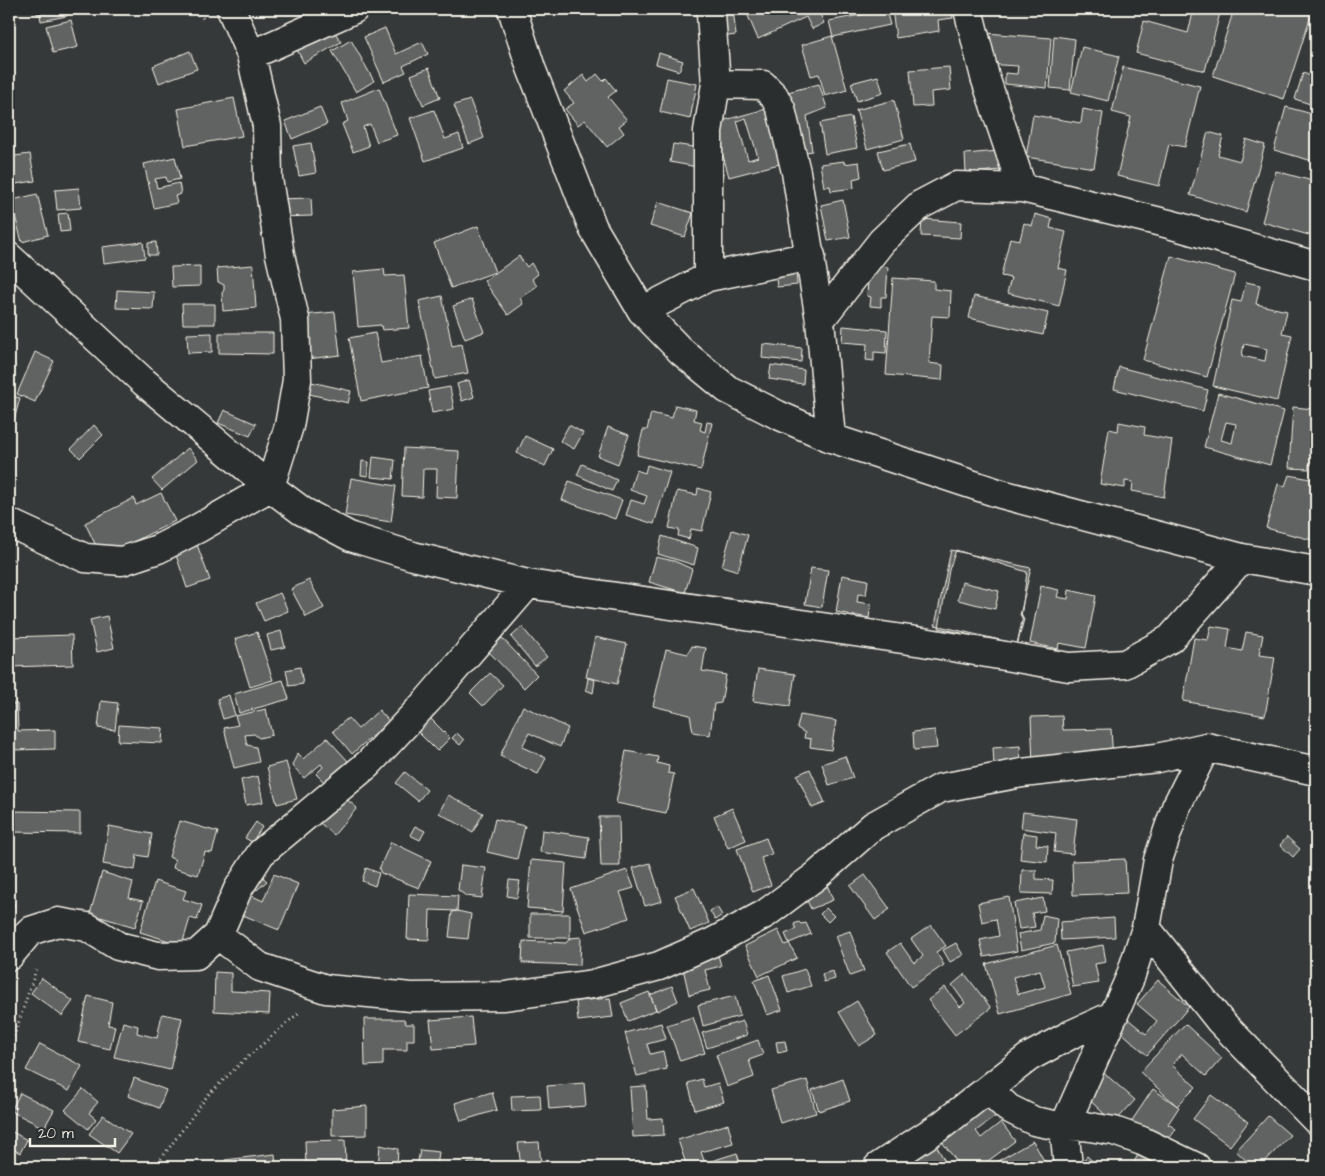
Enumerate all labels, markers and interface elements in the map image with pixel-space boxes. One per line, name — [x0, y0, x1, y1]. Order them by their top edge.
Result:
scale bar — [30, 1116, 115, 1148]
text: 20 m — [38, 1123, 74, 1144]

